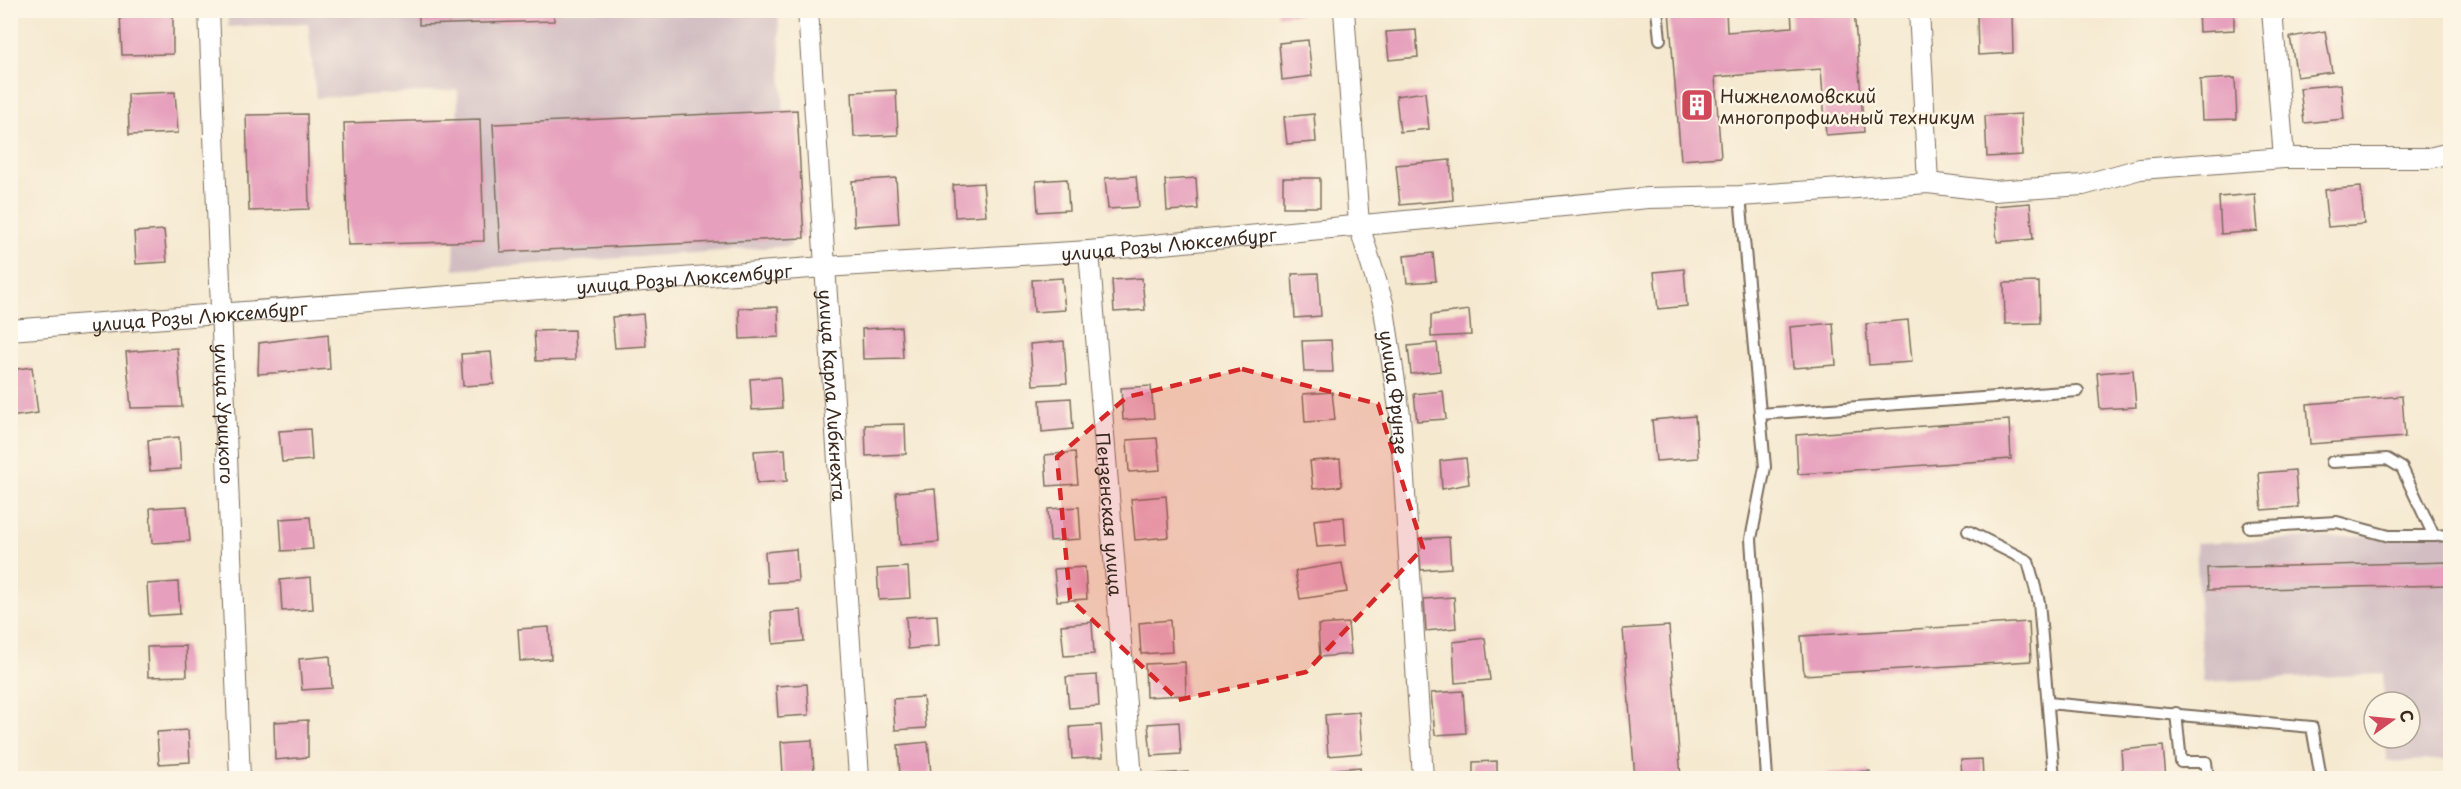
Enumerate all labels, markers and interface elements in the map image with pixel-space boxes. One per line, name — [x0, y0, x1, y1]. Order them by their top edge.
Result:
place label: Нижнеломовский многопрофильный техникум — [1720, 82, 1975, 130]
building icon: Нижнеломовский многопрофильный техникум — [1679, 87, 1715, 123]
street label: улица Розы Люксембург — [1060, 220, 1279, 266]
street label: улица Розы Люксембург — [575, 256, 794, 300]
street label: улица Карла Либкнехта — [813, 288, 854, 503]
street label: улица Розы Люксембург — [91, 293, 309, 337]
street label: улица Фрунзе — [1374, 328, 1416, 455]
street label: улица Урицкого — [209, 343, 242, 485]
street label: Пензенская улица — [1090, 431, 1131, 598]
north arrow — [2362, 690, 2422, 750]
text: С — [2394, 707, 2421, 725]

